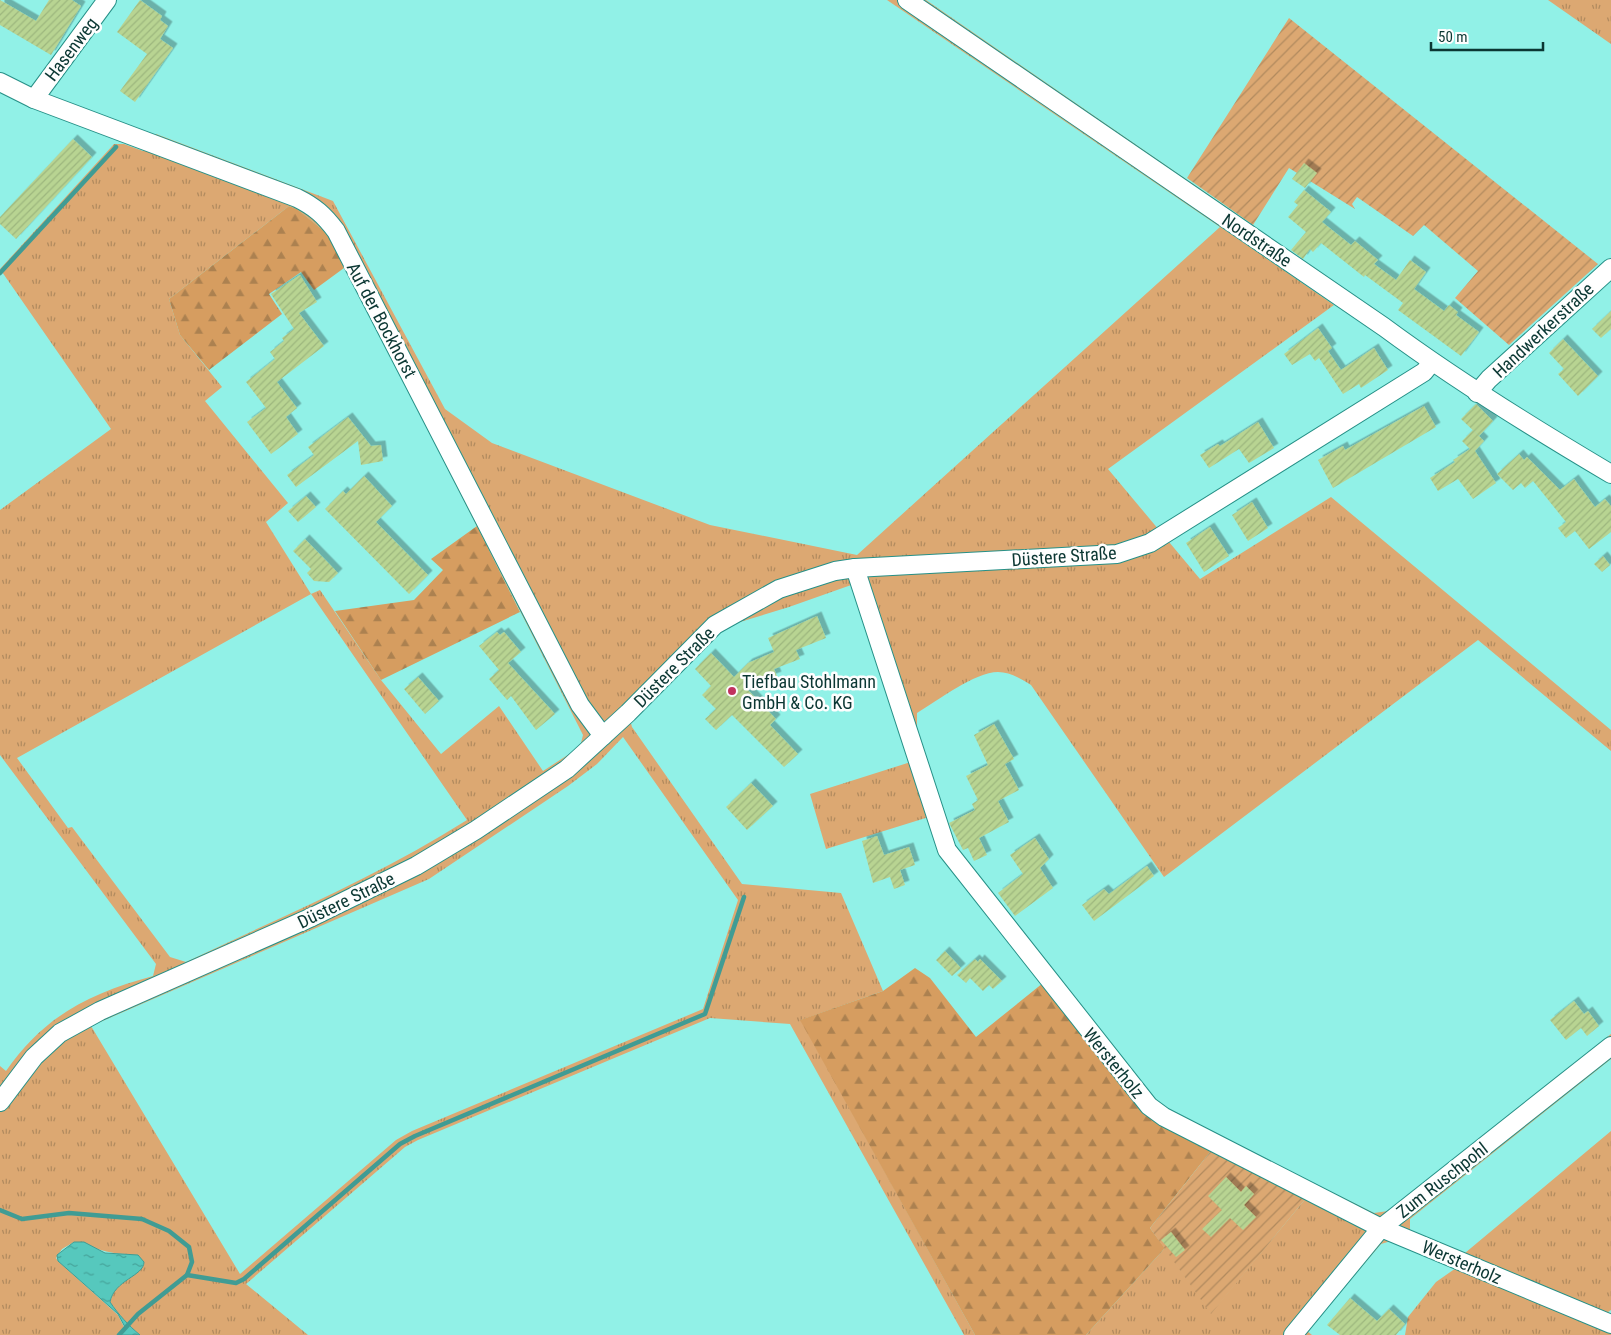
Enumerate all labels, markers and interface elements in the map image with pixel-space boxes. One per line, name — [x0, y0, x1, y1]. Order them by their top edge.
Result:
street label: Hasenweg — [40, 13, 102, 85]
scale bar — [1431, 20, 1544, 52]
text: 50 m — [1438, 28, 1468, 46]
street label: Nordstraße — [1218, 209, 1296, 271]
street label: Auf der Bockhorst — [343, 259, 421, 381]
street label: Handwerkerstraße — [1488, 278, 1598, 382]
street label: Düstere Straße — [1011, 542, 1117, 570]
street label: Düstere Straße — [629, 622, 719, 712]
place label: Tiefbau Stohlmann GmbH & Co. KG — [742, 671, 876, 713]
marker: Tiefbau Stohlmann GmbH & Co. KG — [726, 685, 738, 697]
street label: Düstere Straße — [294, 868, 398, 932]
street label: Wersterholz — [1079, 1024, 1149, 1103]
street label: Zum Ruschpohl — [1392, 1138, 1492, 1222]
street label: Wersterholz — [1419, 1236, 1505, 1288]

